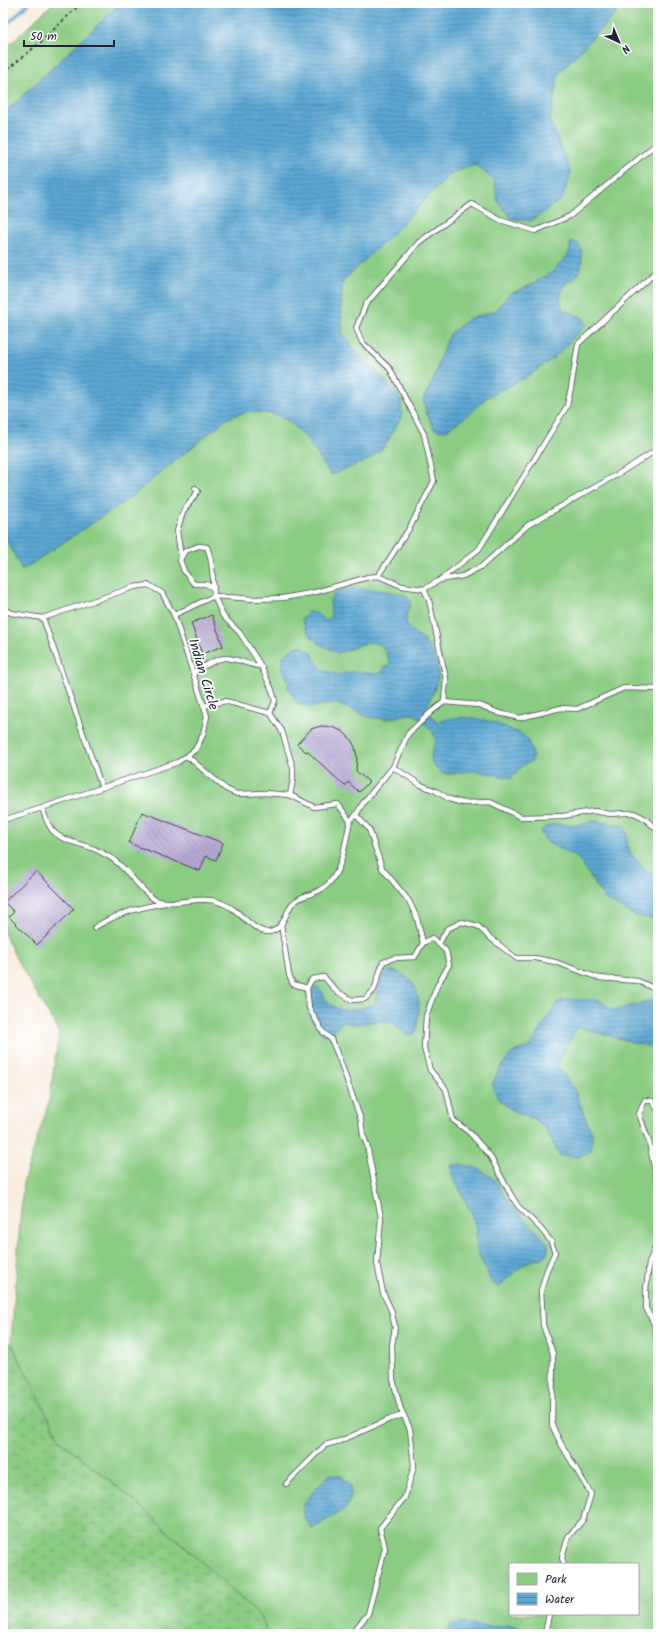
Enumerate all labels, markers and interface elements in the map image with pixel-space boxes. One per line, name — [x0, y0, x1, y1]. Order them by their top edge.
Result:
scale bar — [24, 22, 114, 48]
north arrow — [599, 22, 639, 62]
text: 50 m — [30, 27, 57, 46]
text: N — [616, 40, 634, 57]
street label: Indian Circle — [182, 636, 225, 714]
legend — [509, 1563, 639, 1615]
text: Park — [545, 1570, 567, 1589]
text: Water — [545, 1590, 575, 1609]

